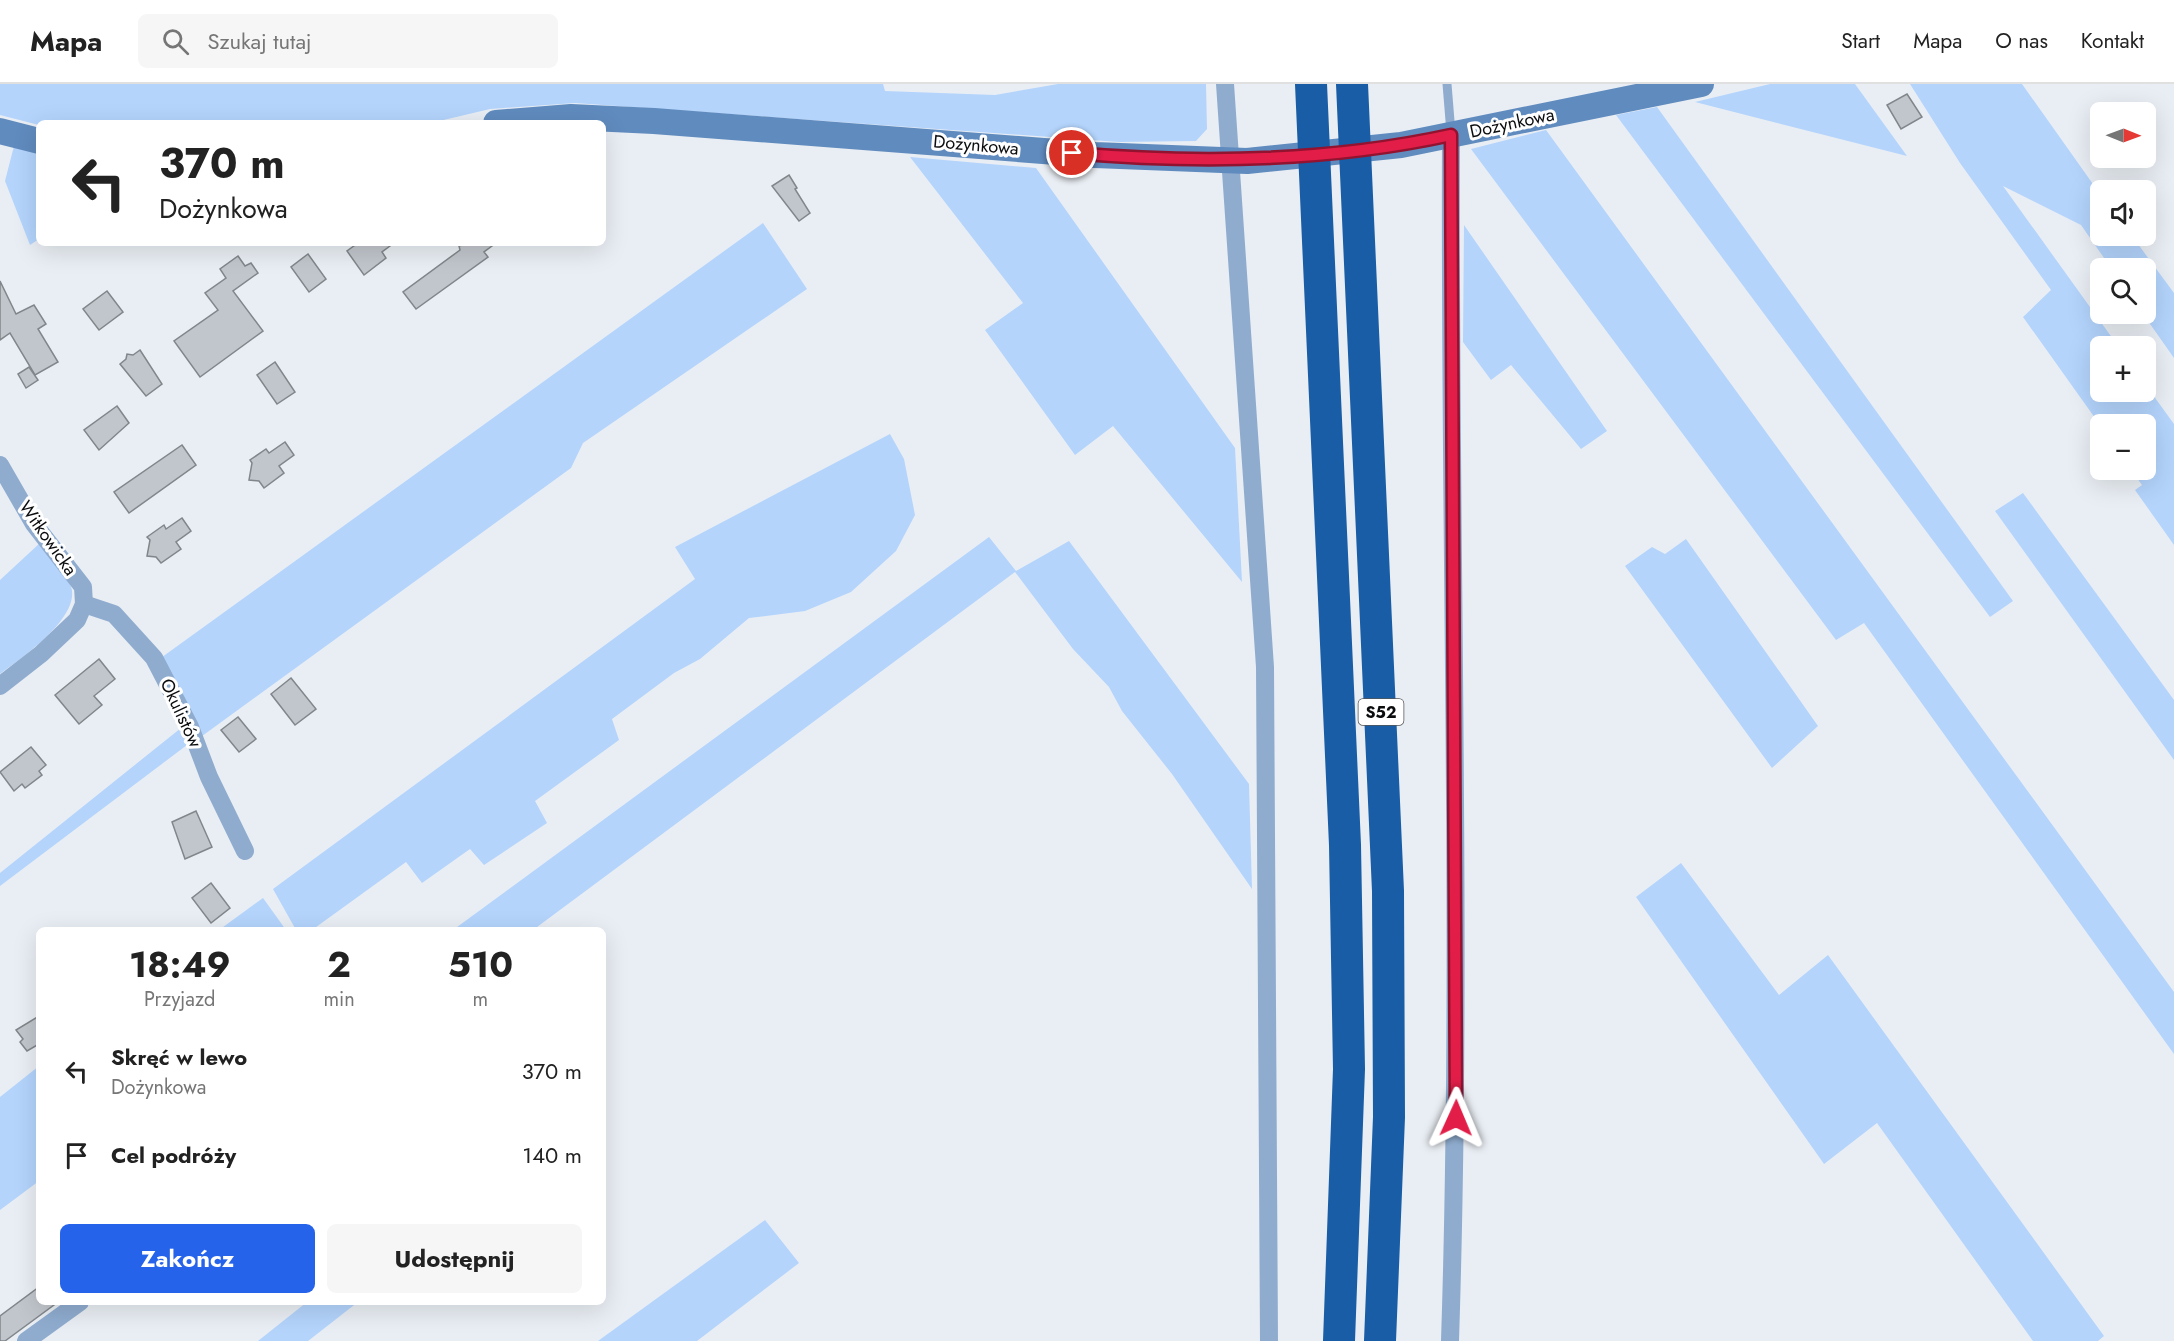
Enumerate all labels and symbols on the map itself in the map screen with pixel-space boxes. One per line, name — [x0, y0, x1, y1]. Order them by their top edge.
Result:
street label: Dożynkowa — [1467, 101, 1557, 145]
north arrow — [2090, 102, 2156, 168]
pin — [1046, 127, 1097, 178]
street label: Dożynkowa — [932, 128, 1020, 162]
street label: Witkowicka — [13, 495, 83, 581]
street label: Okulistów — [154, 674, 209, 753]
road number: S52 — [1358, 699, 1404, 725]
position arrow — [1424, 1086, 1488, 1150]

